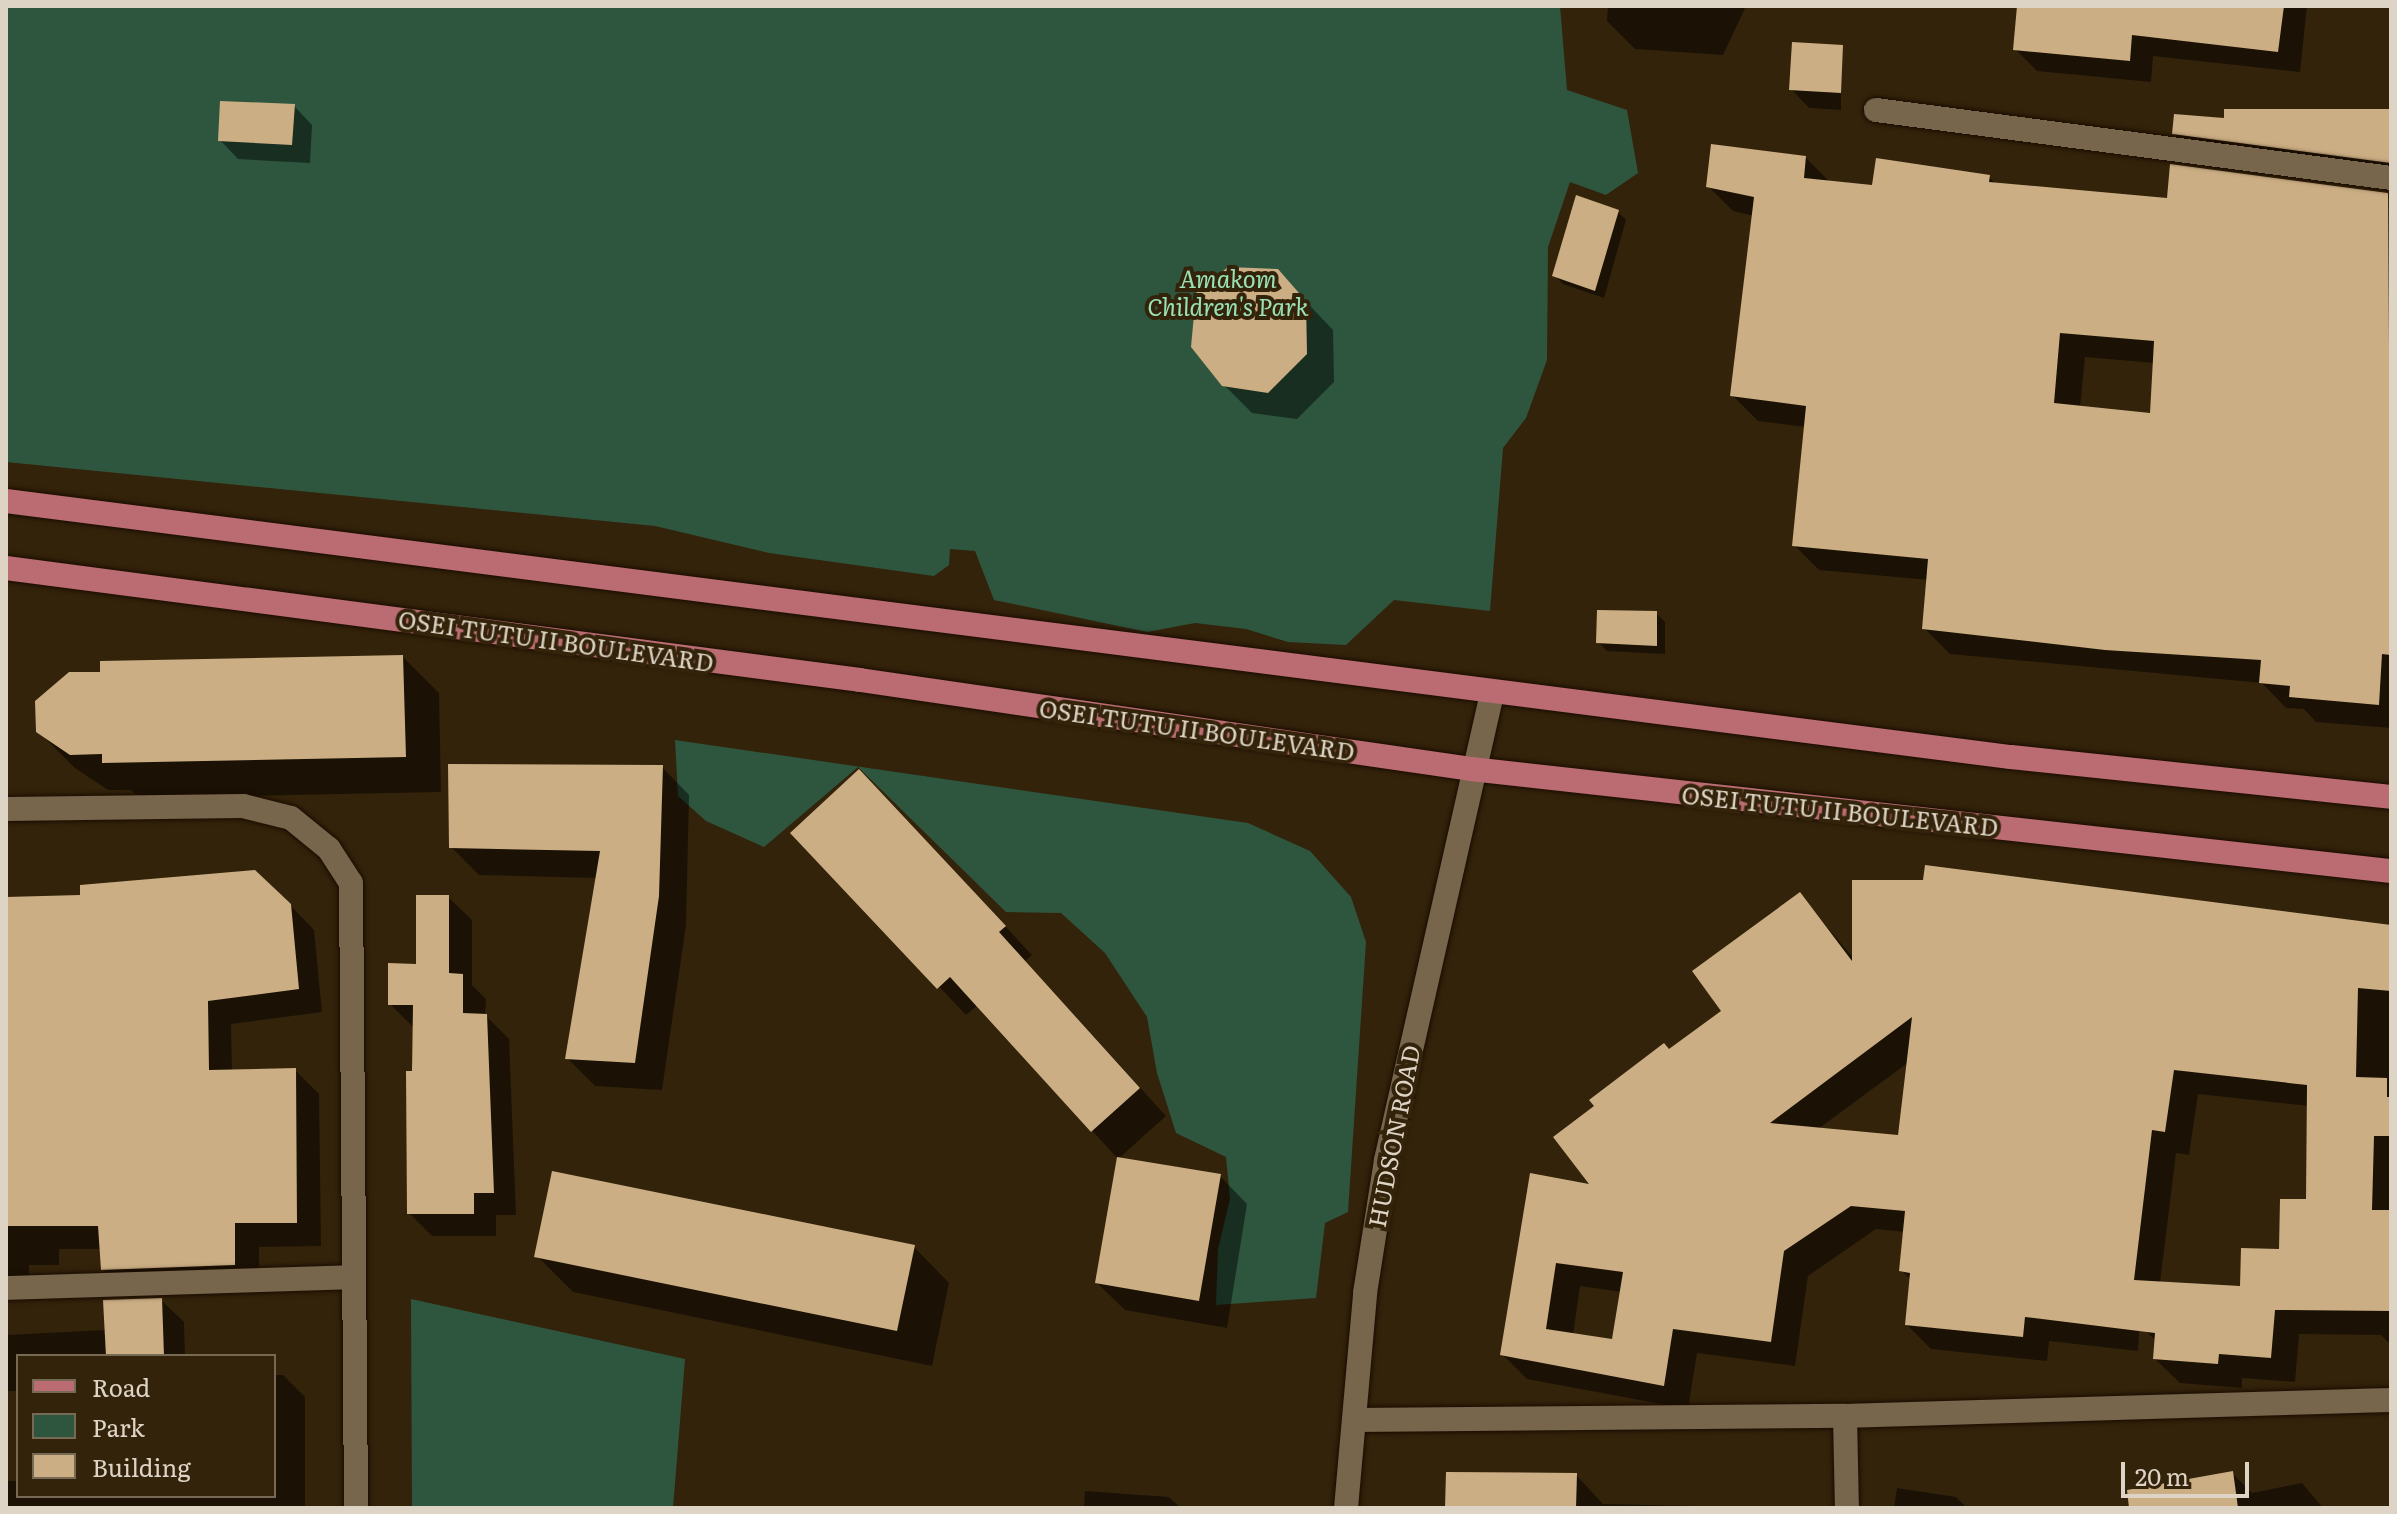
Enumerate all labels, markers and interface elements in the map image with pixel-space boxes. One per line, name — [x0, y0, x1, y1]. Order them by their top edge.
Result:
park label: Amakom Children's Park — [1147, 264, 1309, 320]
street label: OSEI TUTU II BOULEVARD — [397, 604, 715, 676]
street label: OSEI TUTU II BOULEVARD — [1038, 693, 1356, 765]
street label: OSEI TUTU II BOULEVARD — [1680, 779, 2000, 841]
street label: HUDSON ROAD — [1361, 1042, 1425, 1230]
legend — [16, 1354, 276, 1498]
text: Road — [92, 1369, 150, 1404]
text: Park — [92, 1409, 145, 1444]
scale bar — [2125, 1446, 2253, 1496]
text: Building — [92, 1449, 191, 1484]
text: 20 m — [2135, 1458, 2189, 1493]

